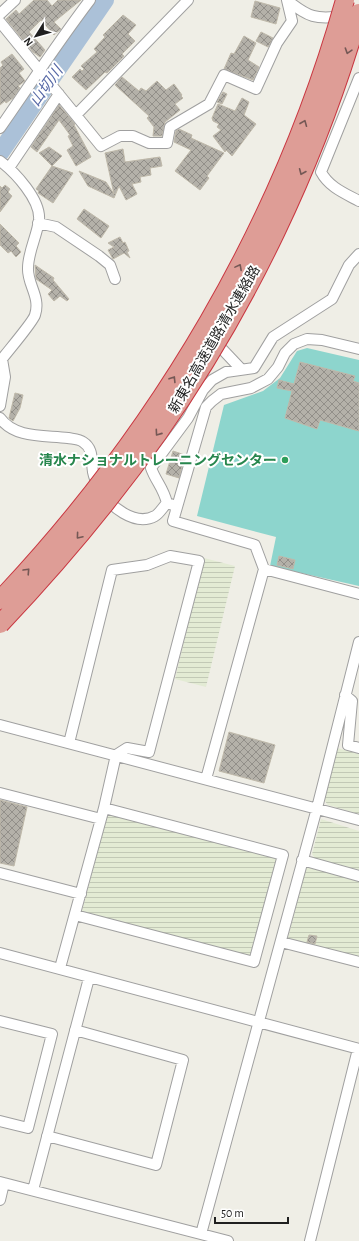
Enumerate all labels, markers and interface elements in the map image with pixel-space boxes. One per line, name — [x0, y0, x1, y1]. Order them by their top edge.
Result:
north arrow — [16, 16, 56, 56]
text: N — [22, 35, 35, 48]
one-way arrow — [344, 47, 353, 54]
water label: 山切川 — [27, 61, 67, 109]
one-way arrow — [299, 120, 307, 127]
one-way arrow — [299, 168, 307, 176]
street label: 新東名高速道路清水連絡路 — [166, 263, 263, 416]
one-way arrow — [234, 264, 241, 271]
one-way arrow — [169, 376, 176, 383]
one-way arrow — [155, 429, 163, 436]
place label: 清水ナショナルトレーニングセンター — [39, 452, 277, 468]
marker: 清水ナショナルトレーニングセンター — [280, 455, 290, 465]
one-way arrow — [77, 531, 84, 539]
one-way arrow — [22, 569, 29, 576]
scale bar — [215, 1199, 288, 1225]
text: 50 m — [221, 1207, 244, 1219]

